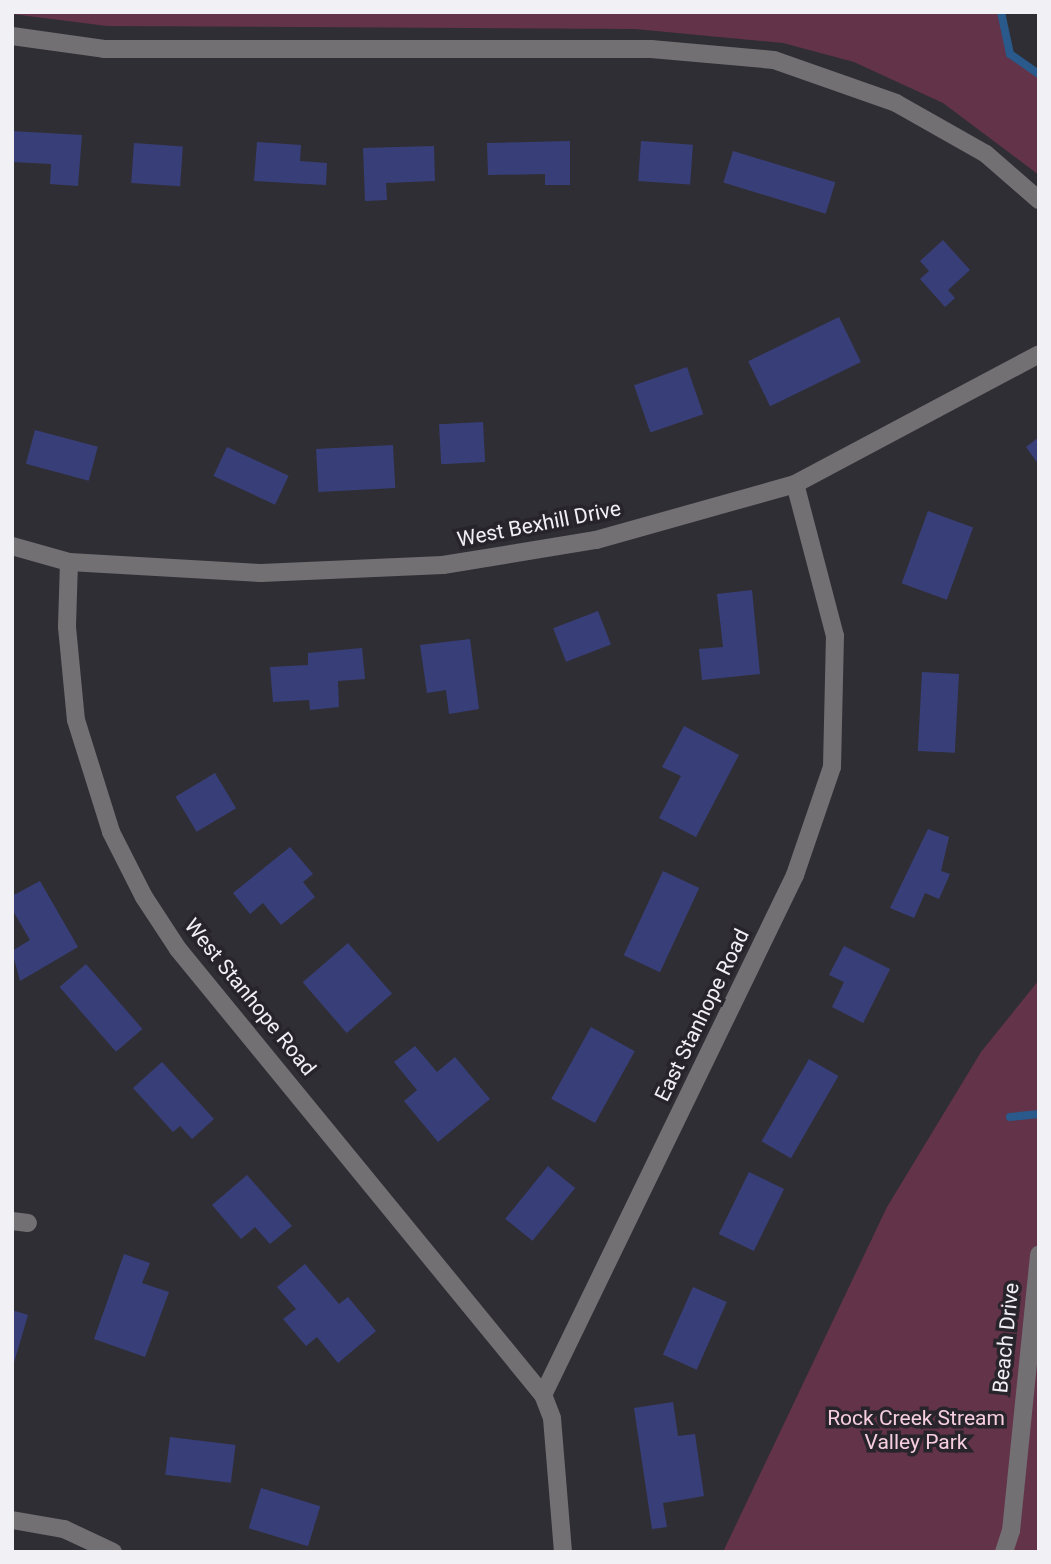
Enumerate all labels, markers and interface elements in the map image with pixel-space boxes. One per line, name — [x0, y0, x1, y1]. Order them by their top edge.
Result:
street label: West Bexhill Drive — [455, 496, 623, 552]
street label: West Stanhope Road — [179, 913, 321, 1081]
street label: East Stanhope Road — [649, 925, 755, 1105]
street label: Beach Drive — [988, 1282, 1024, 1394]
park label: Rock Creek Stream Valley Park — [827, 1405, 1005, 1455]

